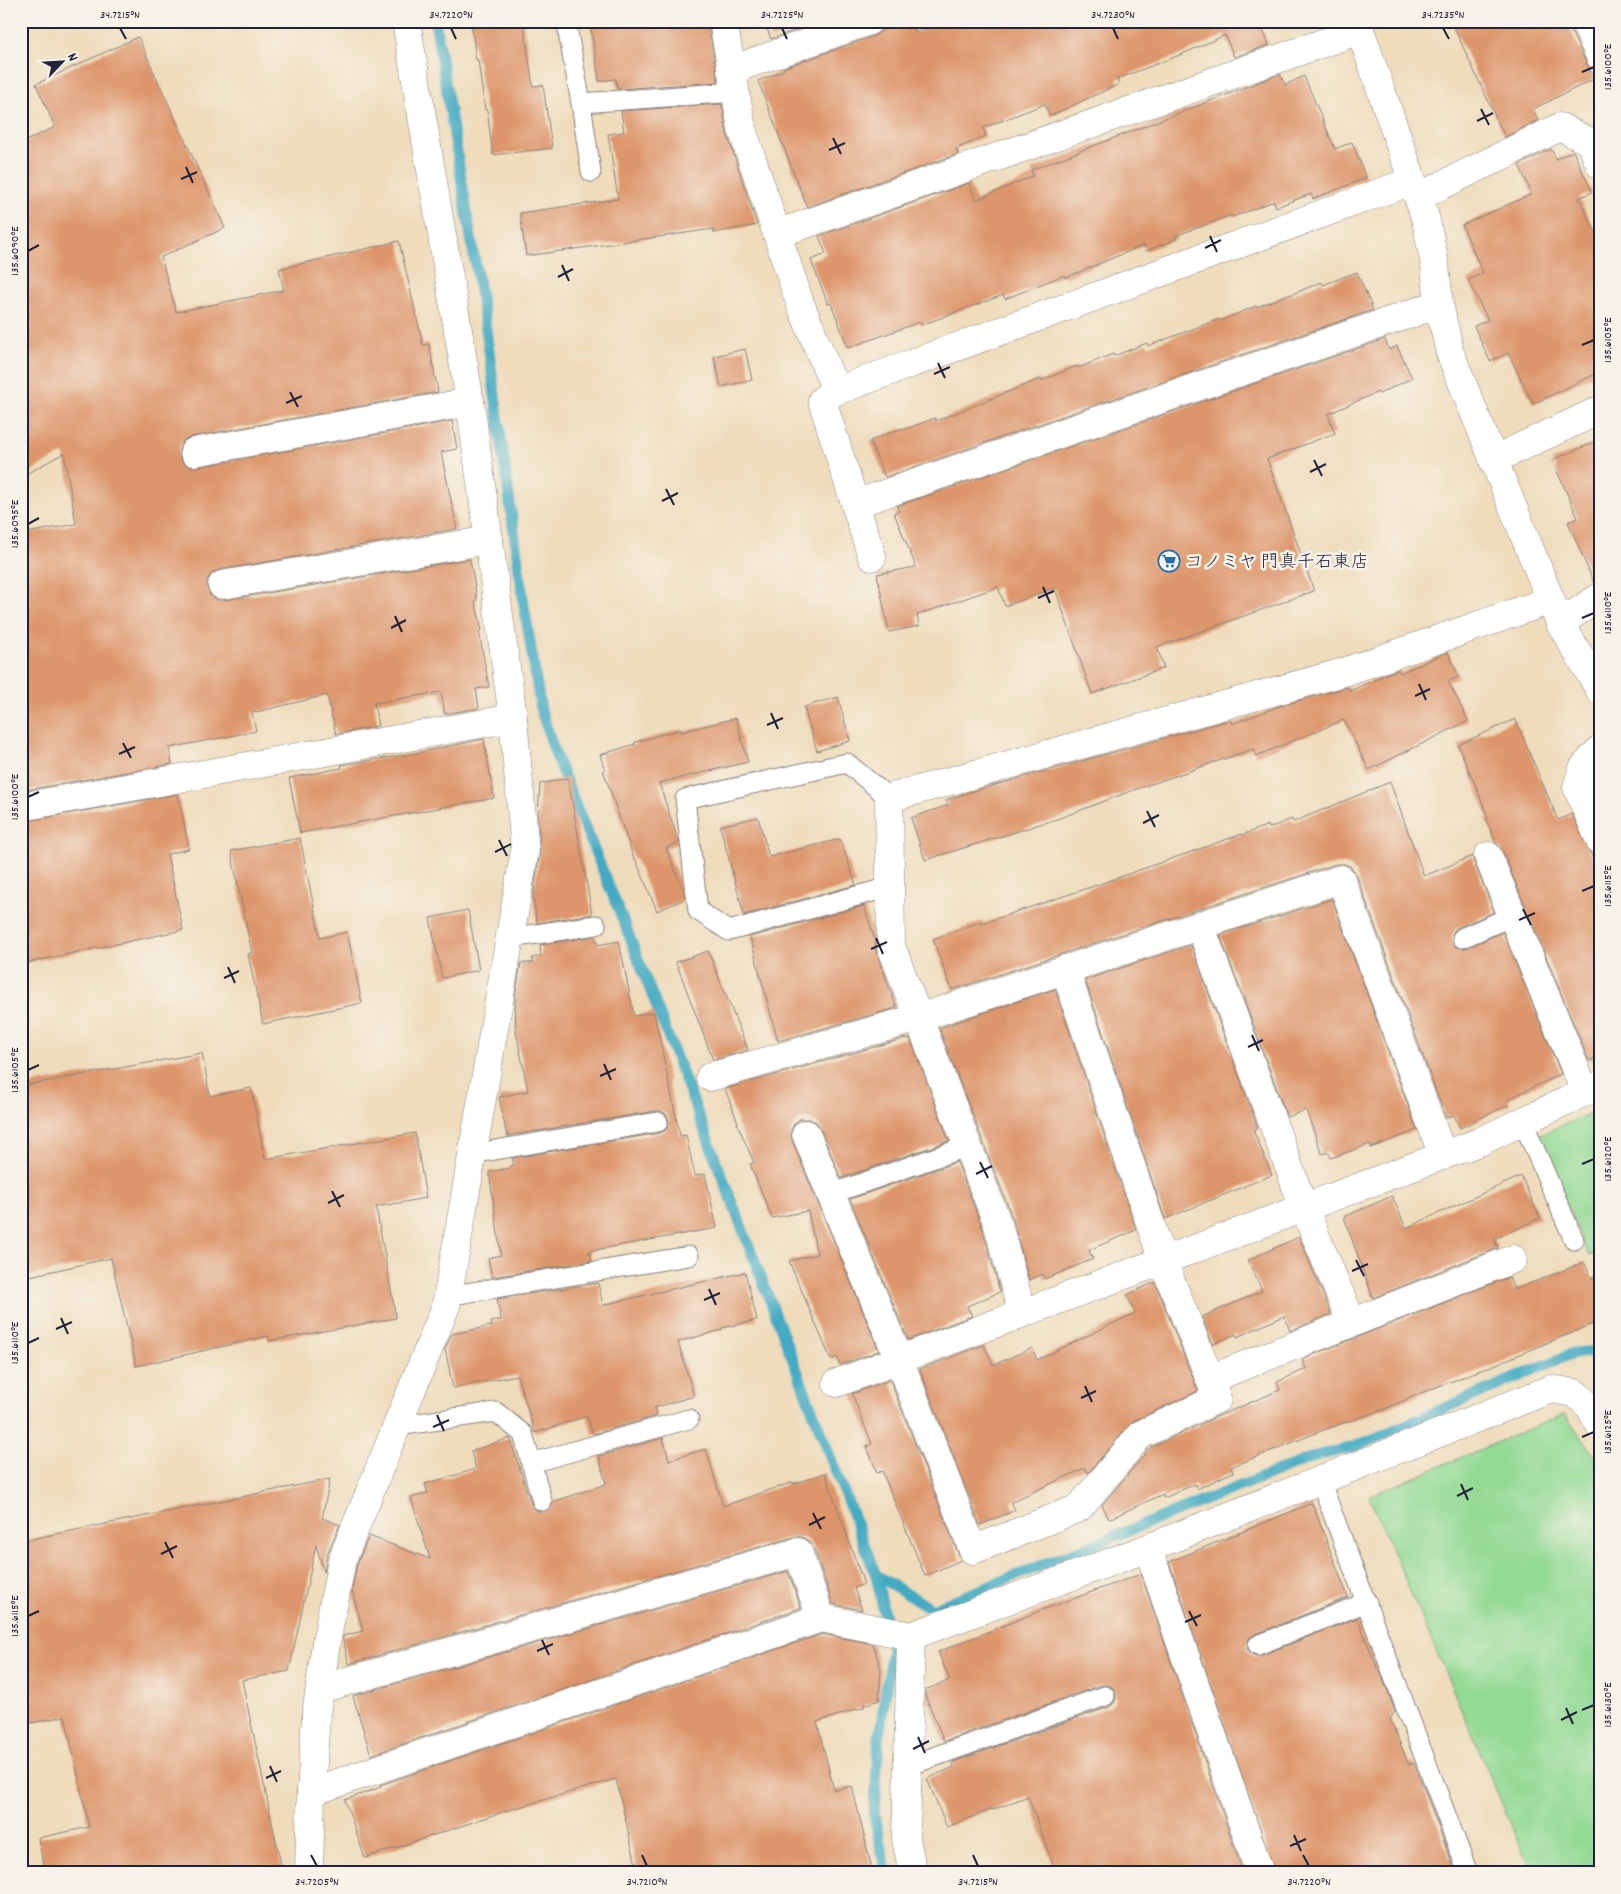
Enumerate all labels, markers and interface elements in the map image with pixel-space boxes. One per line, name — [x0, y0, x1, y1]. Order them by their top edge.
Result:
text: 34.7215°N — [100, 7, 140, 24]
text: 34.7220°N — [429, 7, 473, 24]
text: 34.7225°N — [761, 7, 803, 24]
text: 34.7230°N — [1091, 7, 1135, 24]
text: 34.7235°N — [1422, 7, 1464, 24]
north arrow — [38, 38, 88, 88]
text: 135.6100°E — [1600, 43, 1617, 90]
text: N — [61, 50, 83, 65]
text: 135.6090°E — [7, 226, 24, 276]
text: 135.6105°E — [1600, 317, 1617, 363]
text: 135.6095°E — [7, 499, 24, 548]
supermarket icon: コノミヤ 門真千石東店 — [1157, 549, 1181, 573]
place label: コノミヤ 門真千石東店 — [1185, 551, 1369, 576]
text: 135.6110°E — [1600, 591, 1617, 634]
text: 135.6100°E — [7, 773, 24, 820]
text: 135.6115°E — [1600, 865, 1617, 907]
text: 135.6105°E — [7, 1047, 24, 1093]
text: 135.6120°E — [1600, 1136, 1617, 1182]
text: 135.6110°E — [7, 1321, 24, 1364]
text: 135.6125°E — [1600, 1409, 1617, 1454]
text: 135.6115°E — [7, 1595, 24, 1637]
text: 135.6130°E — [1600, 1682, 1617, 1728]
text: 34.7205°N — [295, 1874, 339, 1891]
text: 34.7210°N — [626, 1874, 668, 1891]
text: 34.7215°N — [958, 1874, 998, 1891]
text: 34.7220°N — [1287, 1874, 1331, 1891]

